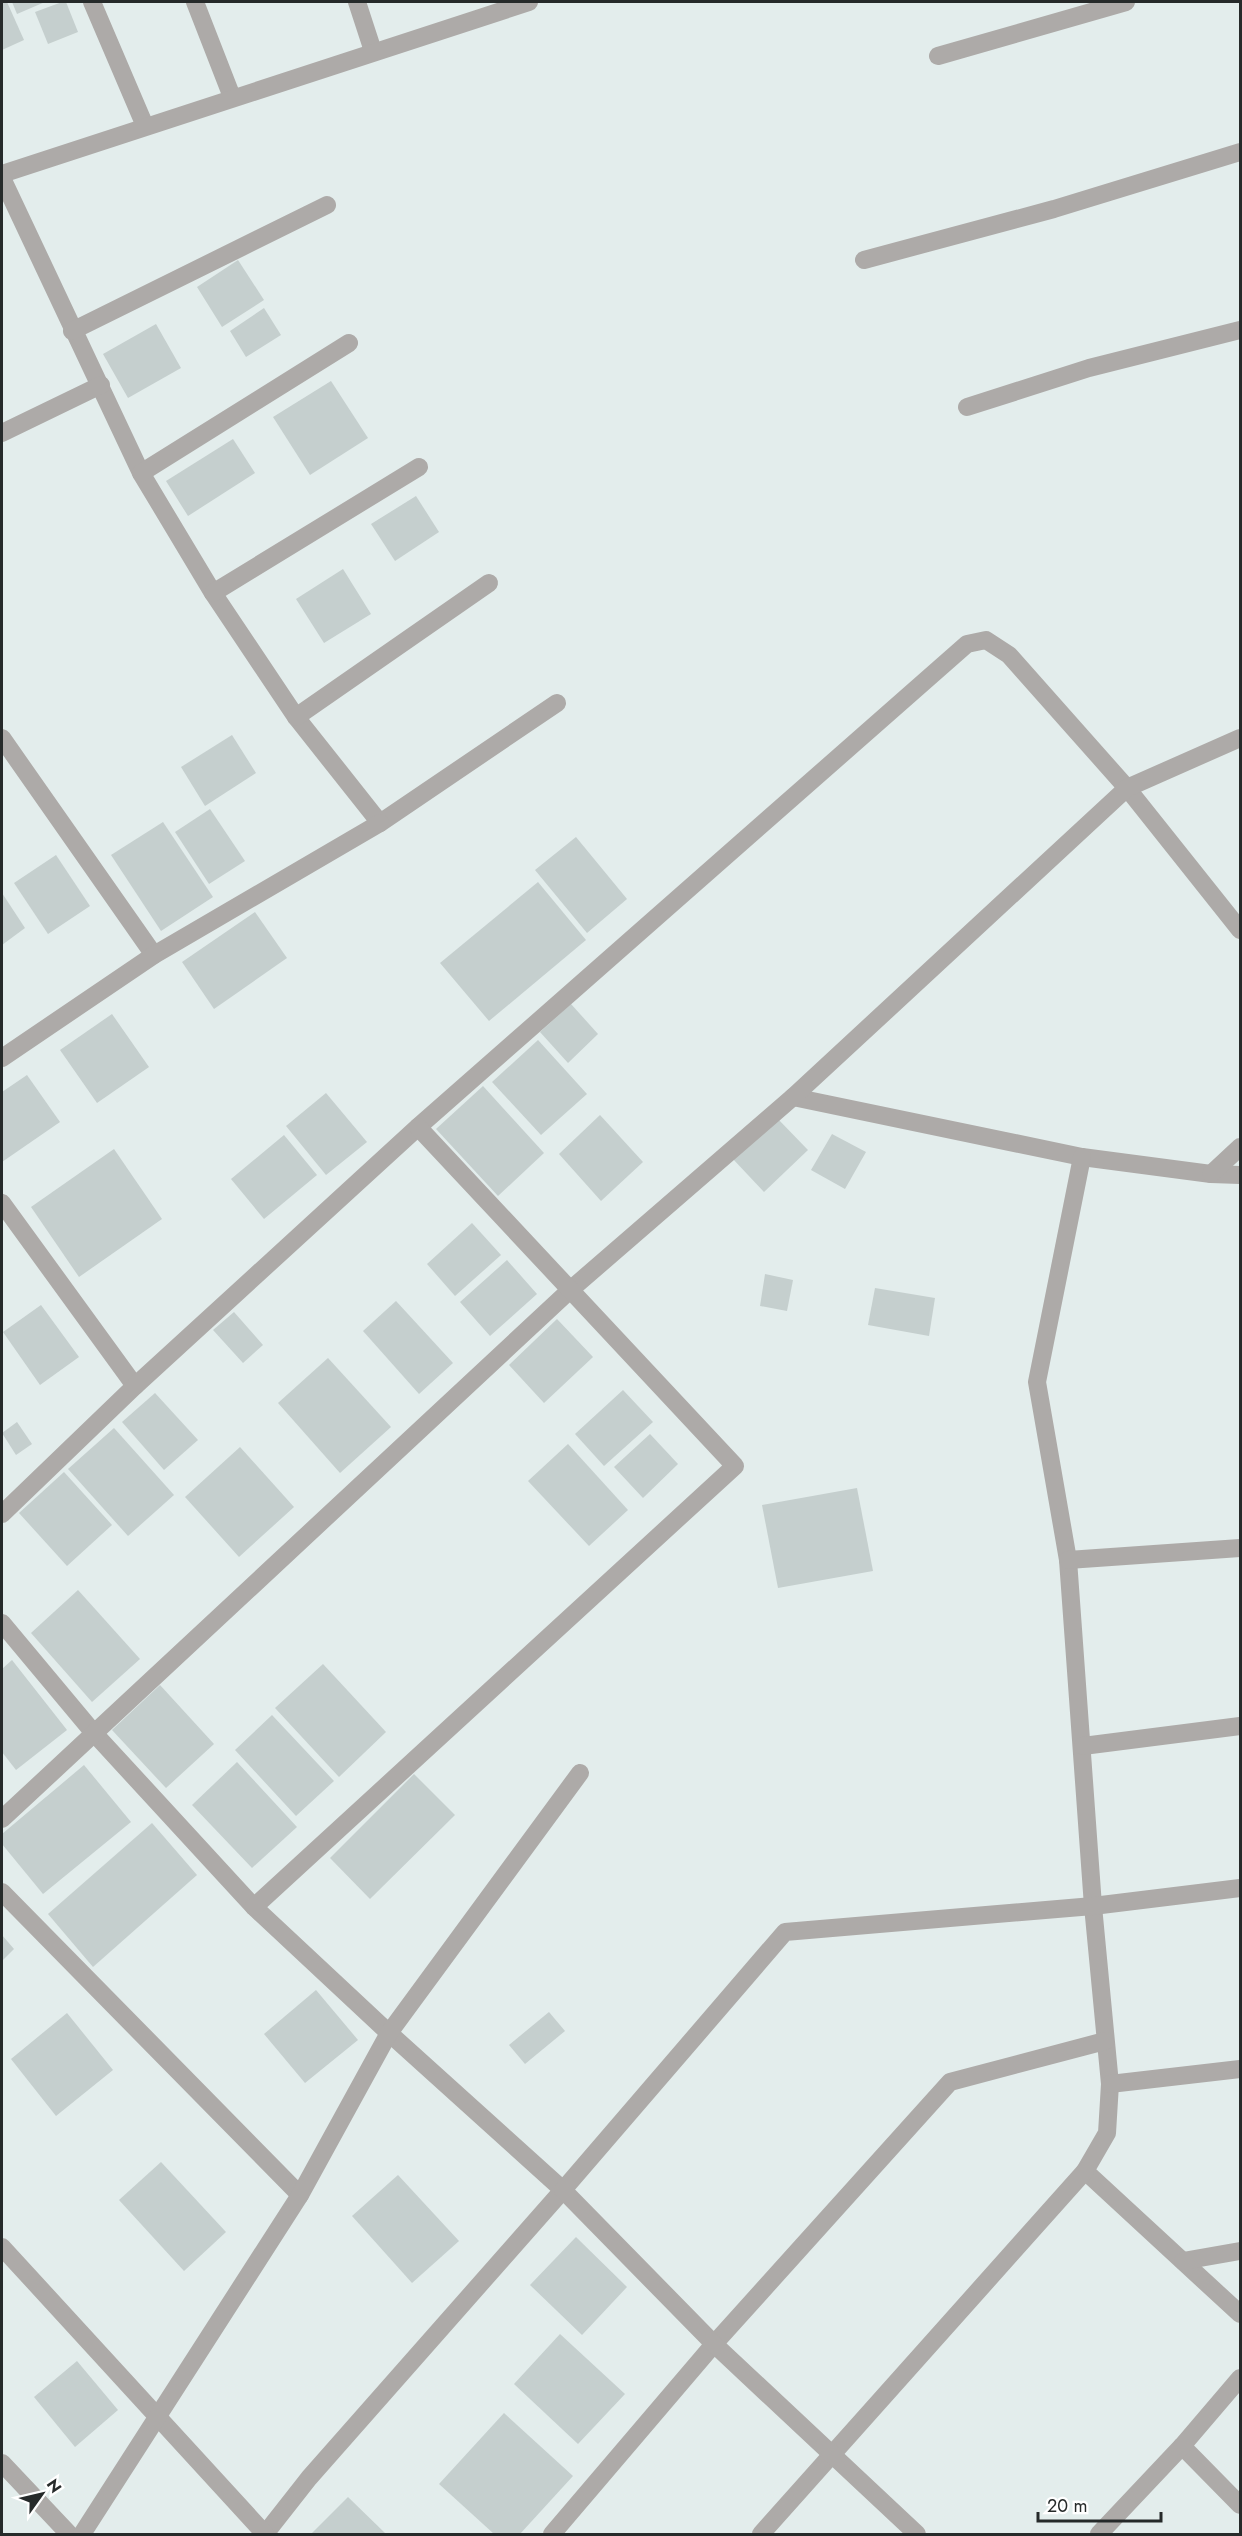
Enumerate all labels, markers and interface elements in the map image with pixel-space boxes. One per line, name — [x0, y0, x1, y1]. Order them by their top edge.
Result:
north arrow — [12, 2464, 72, 2524]
text: N — [41, 2474, 67, 2498]
scale bar — [1038, 2485, 1161, 2523]
text: 20 m — [1047, 2493, 1087, 2519]

